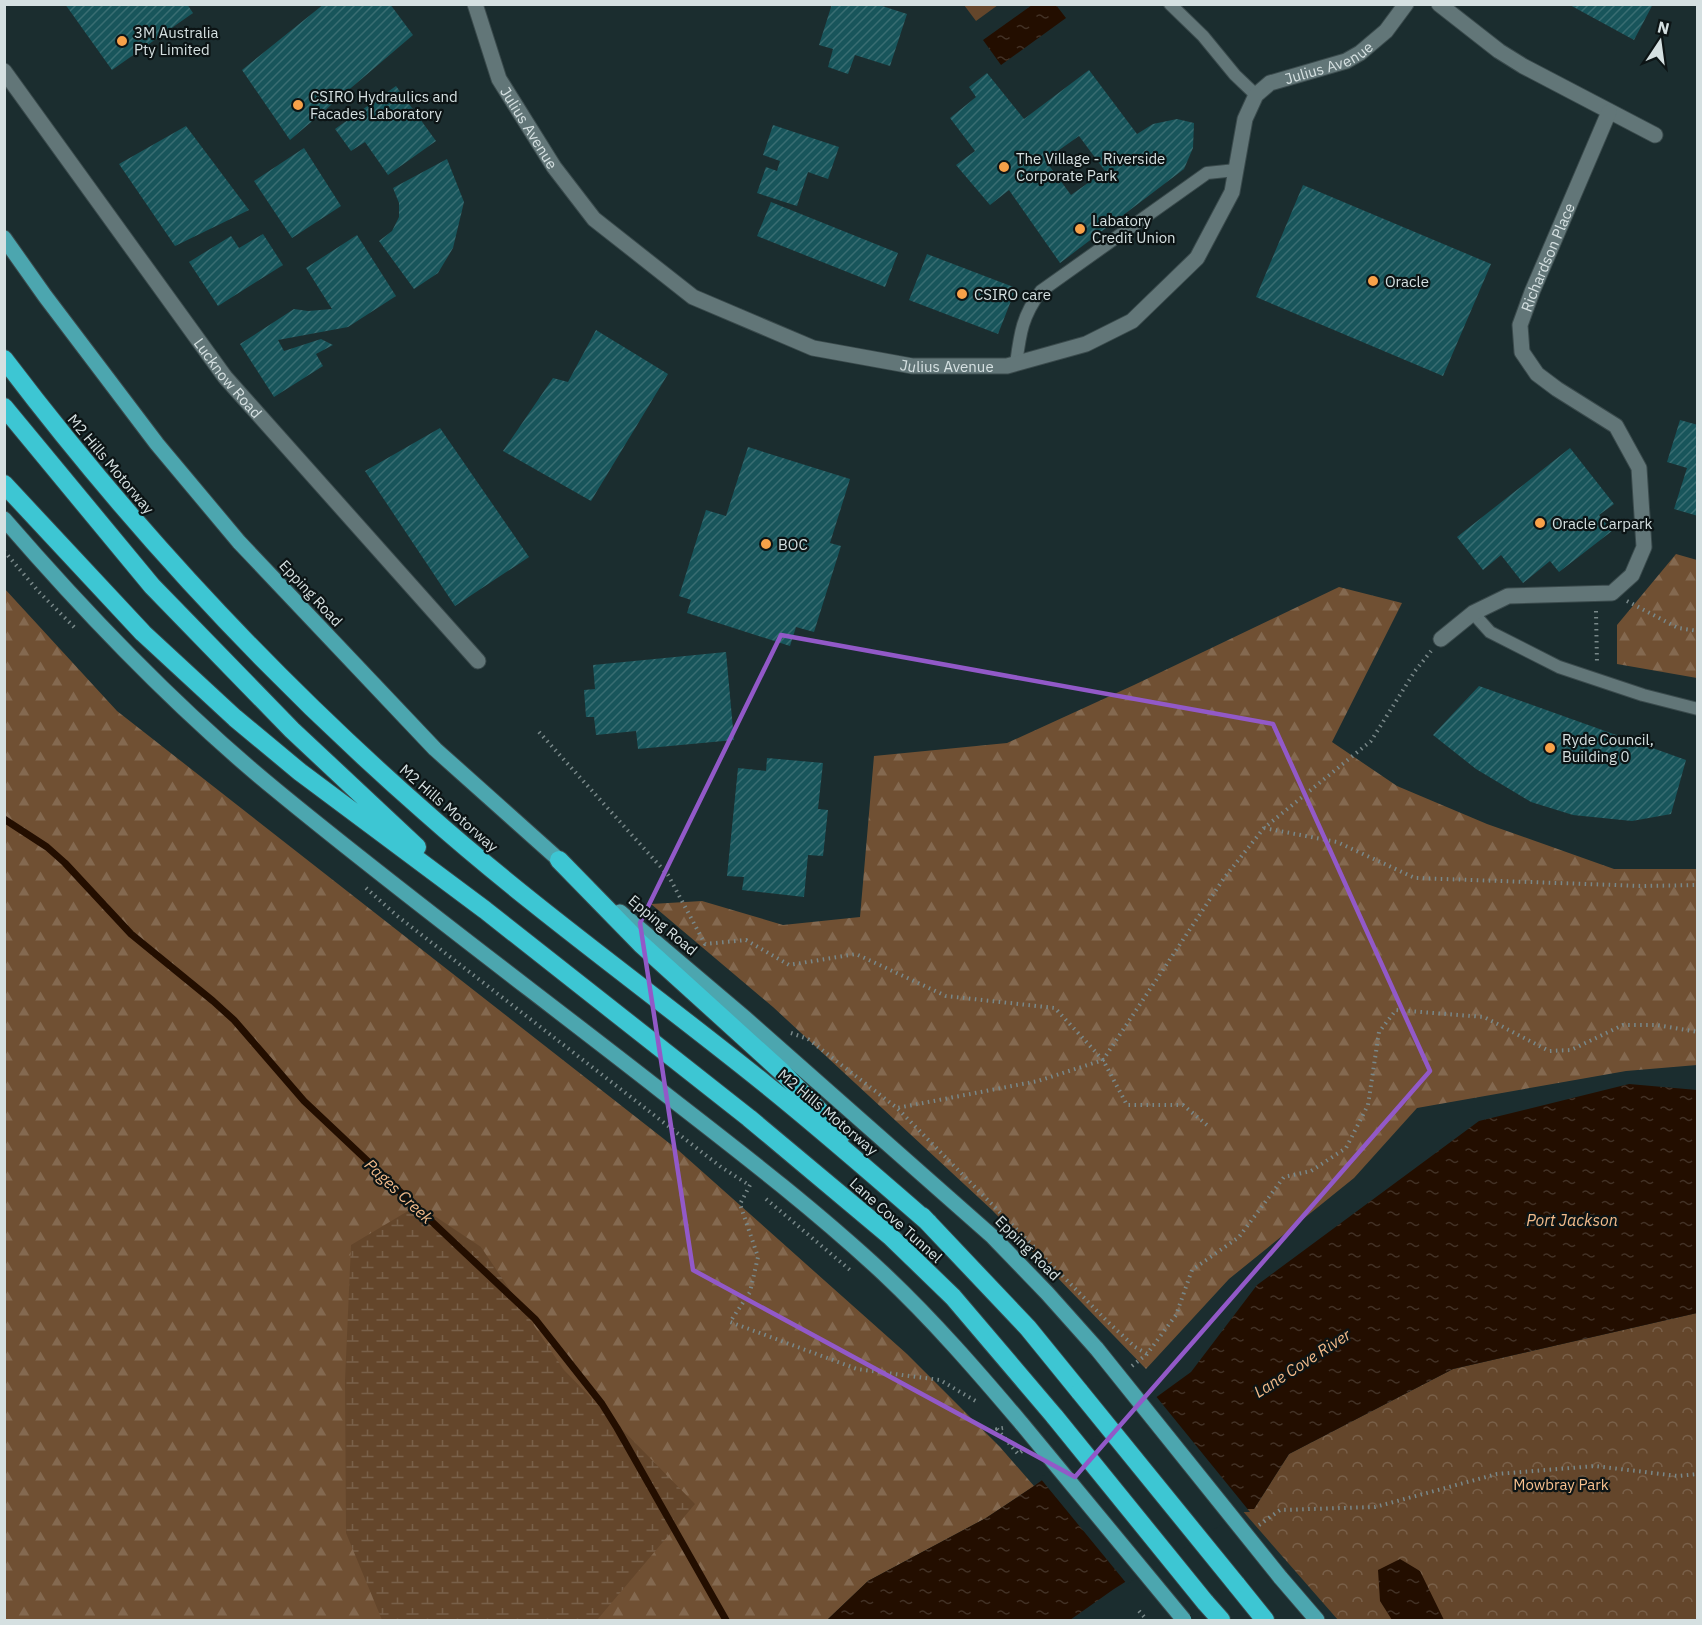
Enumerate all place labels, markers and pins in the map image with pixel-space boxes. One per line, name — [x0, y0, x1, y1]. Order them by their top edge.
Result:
place label: 3M Australia Pty Limited — [134, 23, 219, 59]
marker: 3M Australia Pty Limited — [115, 34, 129, 48]
place label: CSIRO Hydraulics and Facades Laboratory — [310, 87, 458, 123]
marker: CSIRO Hydraulics and Facades Laboratory — [291, 98, 305, 112]
place label: The Village - Riverside Corporate Park — [1016, 149, 1165, 185]
marker: The Village - Riverside Corporate Park — [997, 160, 1011, 174]
place label: Labatory Credit Union — [1092, 211, 1176, 247]
marker: Labatory Credit Union — [1073, 222, 1087, 236]
place label: Oracle — [1385, 272, 1429, 291]
marker: Oracle — [1366, 274, 1380, 288]
place label: CSIRO care — [974, 285, 1051, 304]
marker: CSIRO care — [955, 287, 969, 301]
place label: Oracle Carpark — [1552, 514, 1653, 533]
marker: Oracle Carpark — [1533, 516, 1547, 530]
place label: BOC — [778, 535, 808, 554]
marker: BOC — [759, 537, 773, 551]
place label: Ryde Council, Building 0 — [1562, 730, 1654, 766]
marker: Ryde Council, Building 0 — [1543, 741, 1557, 755]

